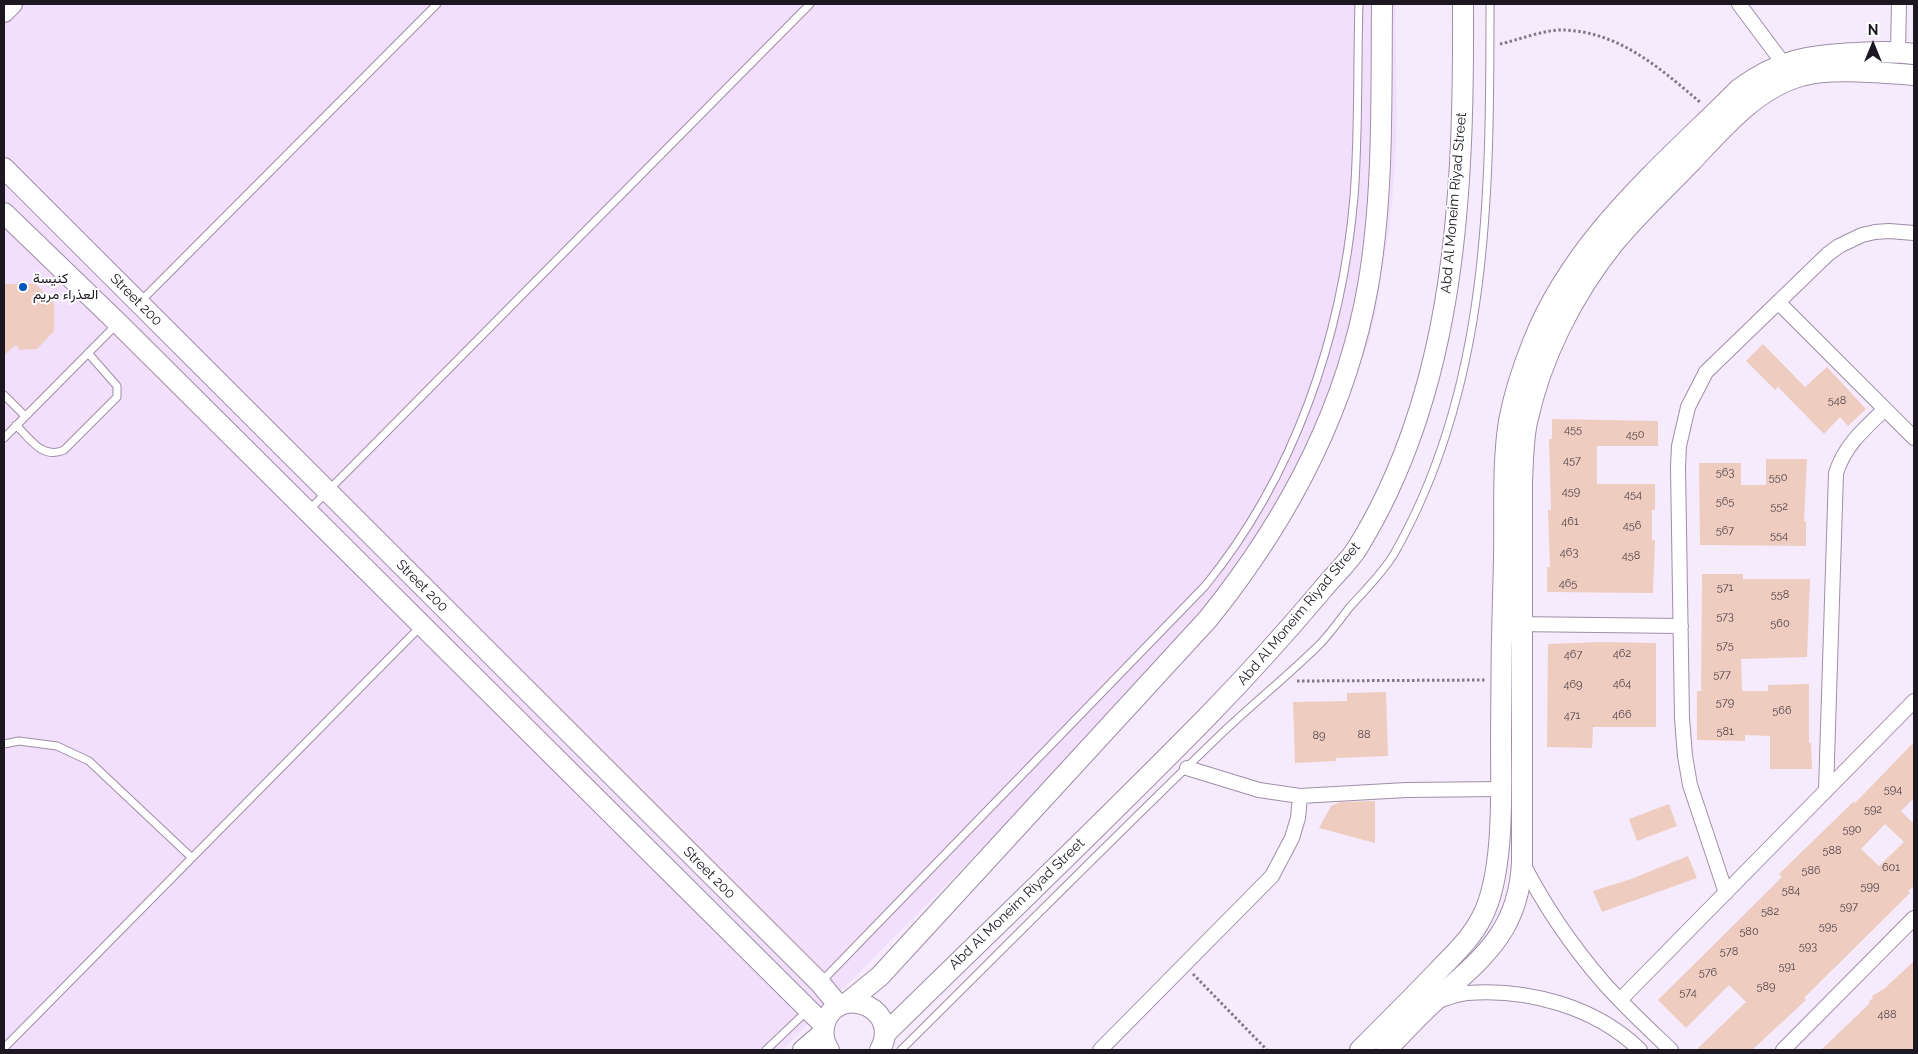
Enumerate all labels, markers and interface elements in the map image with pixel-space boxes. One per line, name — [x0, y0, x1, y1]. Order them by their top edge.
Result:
north arrow — [1848, 20, 1898, 70]
text: N — [1868, 22, 1878, 38]
street label: Abd Al Moneim Riyad Street — [1438, 112, 1470, 294]
street label: Street 200 — [106, 270, 166, 330]
place label: كنيسة العذراء مريم — [33, 271, 98, 304]
marker: كنيسة العذراء مريم — [17, 281, 29, 293]
house number: 548 — [1828, 394, 1846, 408]
house number: 455 — [1564, 423, 1582, 437]
house number: 450 — [1626, 428, 1644, 442]
house number: 457 — [1563, 454, 1581, 468]
house number: 563 — [1716, 466, 1734, 480]
house number: 550 — [1769, 471, 1787, 485]
house number: 459 — [1562, 485, 1580, 499]
house number: 454 — [1624, 488, 1642, 502]
house number: 565 — [1716, 495, 1734, 509]
house number: 552 — [1770, 500, 1788, 514]
house number: 461 — [1561, 515, 1579, 529]
house number: 456 — [1623, 519, 1641, 533]
house number: 567 — [1716, 524, 1734, 538]
house number: 554 — [1770, 529, 1788, 543]
street label: Abd Al Moneim Riyad Street — [1234, 539, 1364, 689]
house number: 463 — [1560, 546, 1578, 560]
house number: 458 — [1622, 549, 1640, 563]
street label: Street 200 — [392, 556, 452, 616]
house number: 465 — [1559, 577, 1577, 591]
house number: 571 — [1717, 581, 1733, 595]
house number: 558 — [1771, 588, 1789, 602]
house number: 573 — [1716, 610, 1734, 624]
house number: 560 — [1770, 617, 1790, 631]
house number: 575 — [1716, 639, 1734, 653]
house number: 462 — [1613, 647, 1631, 661]
house number: 467 — [1564, 648, 1582, 662]
house number: 577 — [1713, 668, 1731, 682]
house number: 464 — [1613, 677, 1631, 691]
house number: 469 — [1563, 678, 1583, 692]
house number: 579 — [1716, 696, 1734, 710]
house number: 566 — [1772, 704, 1792, 718]
house number: 466 — [1612, 708, 1632, 722]
house number: 471 — [1564, 709, 1580, 723]
house number: 581 — [1716, 725, 1734, 739]
house number: 88 — [1357, 728, 1371, 742]
house number: 89 — [1313, 729, 1325, 743]
house number: 594 — [1884, 783, 1902, 797]
house number: 592 — [1864, 803, 1882, 817]
house number: 590 — [1842, 823, 1862, 837]
street label: Abd Al Moneim Riyad Street — [946, 835, 1088, 973]
street label: Street 200 — [679, 843, 739, 903]
house number: 588 — [1822, 844, 1842, 858]
house number: 601 — [1882, 861, 1900, 875]
house number: 586 — [1801, 864, 1821, 878]
house number: 599 — [1861, 880, 1879, 894]
house number: 584 — [1782, 884, 1800, 898]
house number: 597 — [1840, 900, 1858, 914]
house number: 582 — [1761, 905, 1779, 919]
house number: 595 — [1819, 920, 1837, 934]
house number: 580 — [1739, 925, 1759, 939]
house number: 593 — [1799, 940, 1817, 954]
house number: 578 — [1720, 945, 1738, 959]
house number: 591 — [1778, 960, 1796, 974]
house number: 576 — [1699, 966, 1717, 980]
house number: 589 — [1757, 980, 1775, 994]
house number: 574 — [1679, 986, 1697, 1000]
house number: 488 — [1877, 1008, 1897, 1022]

